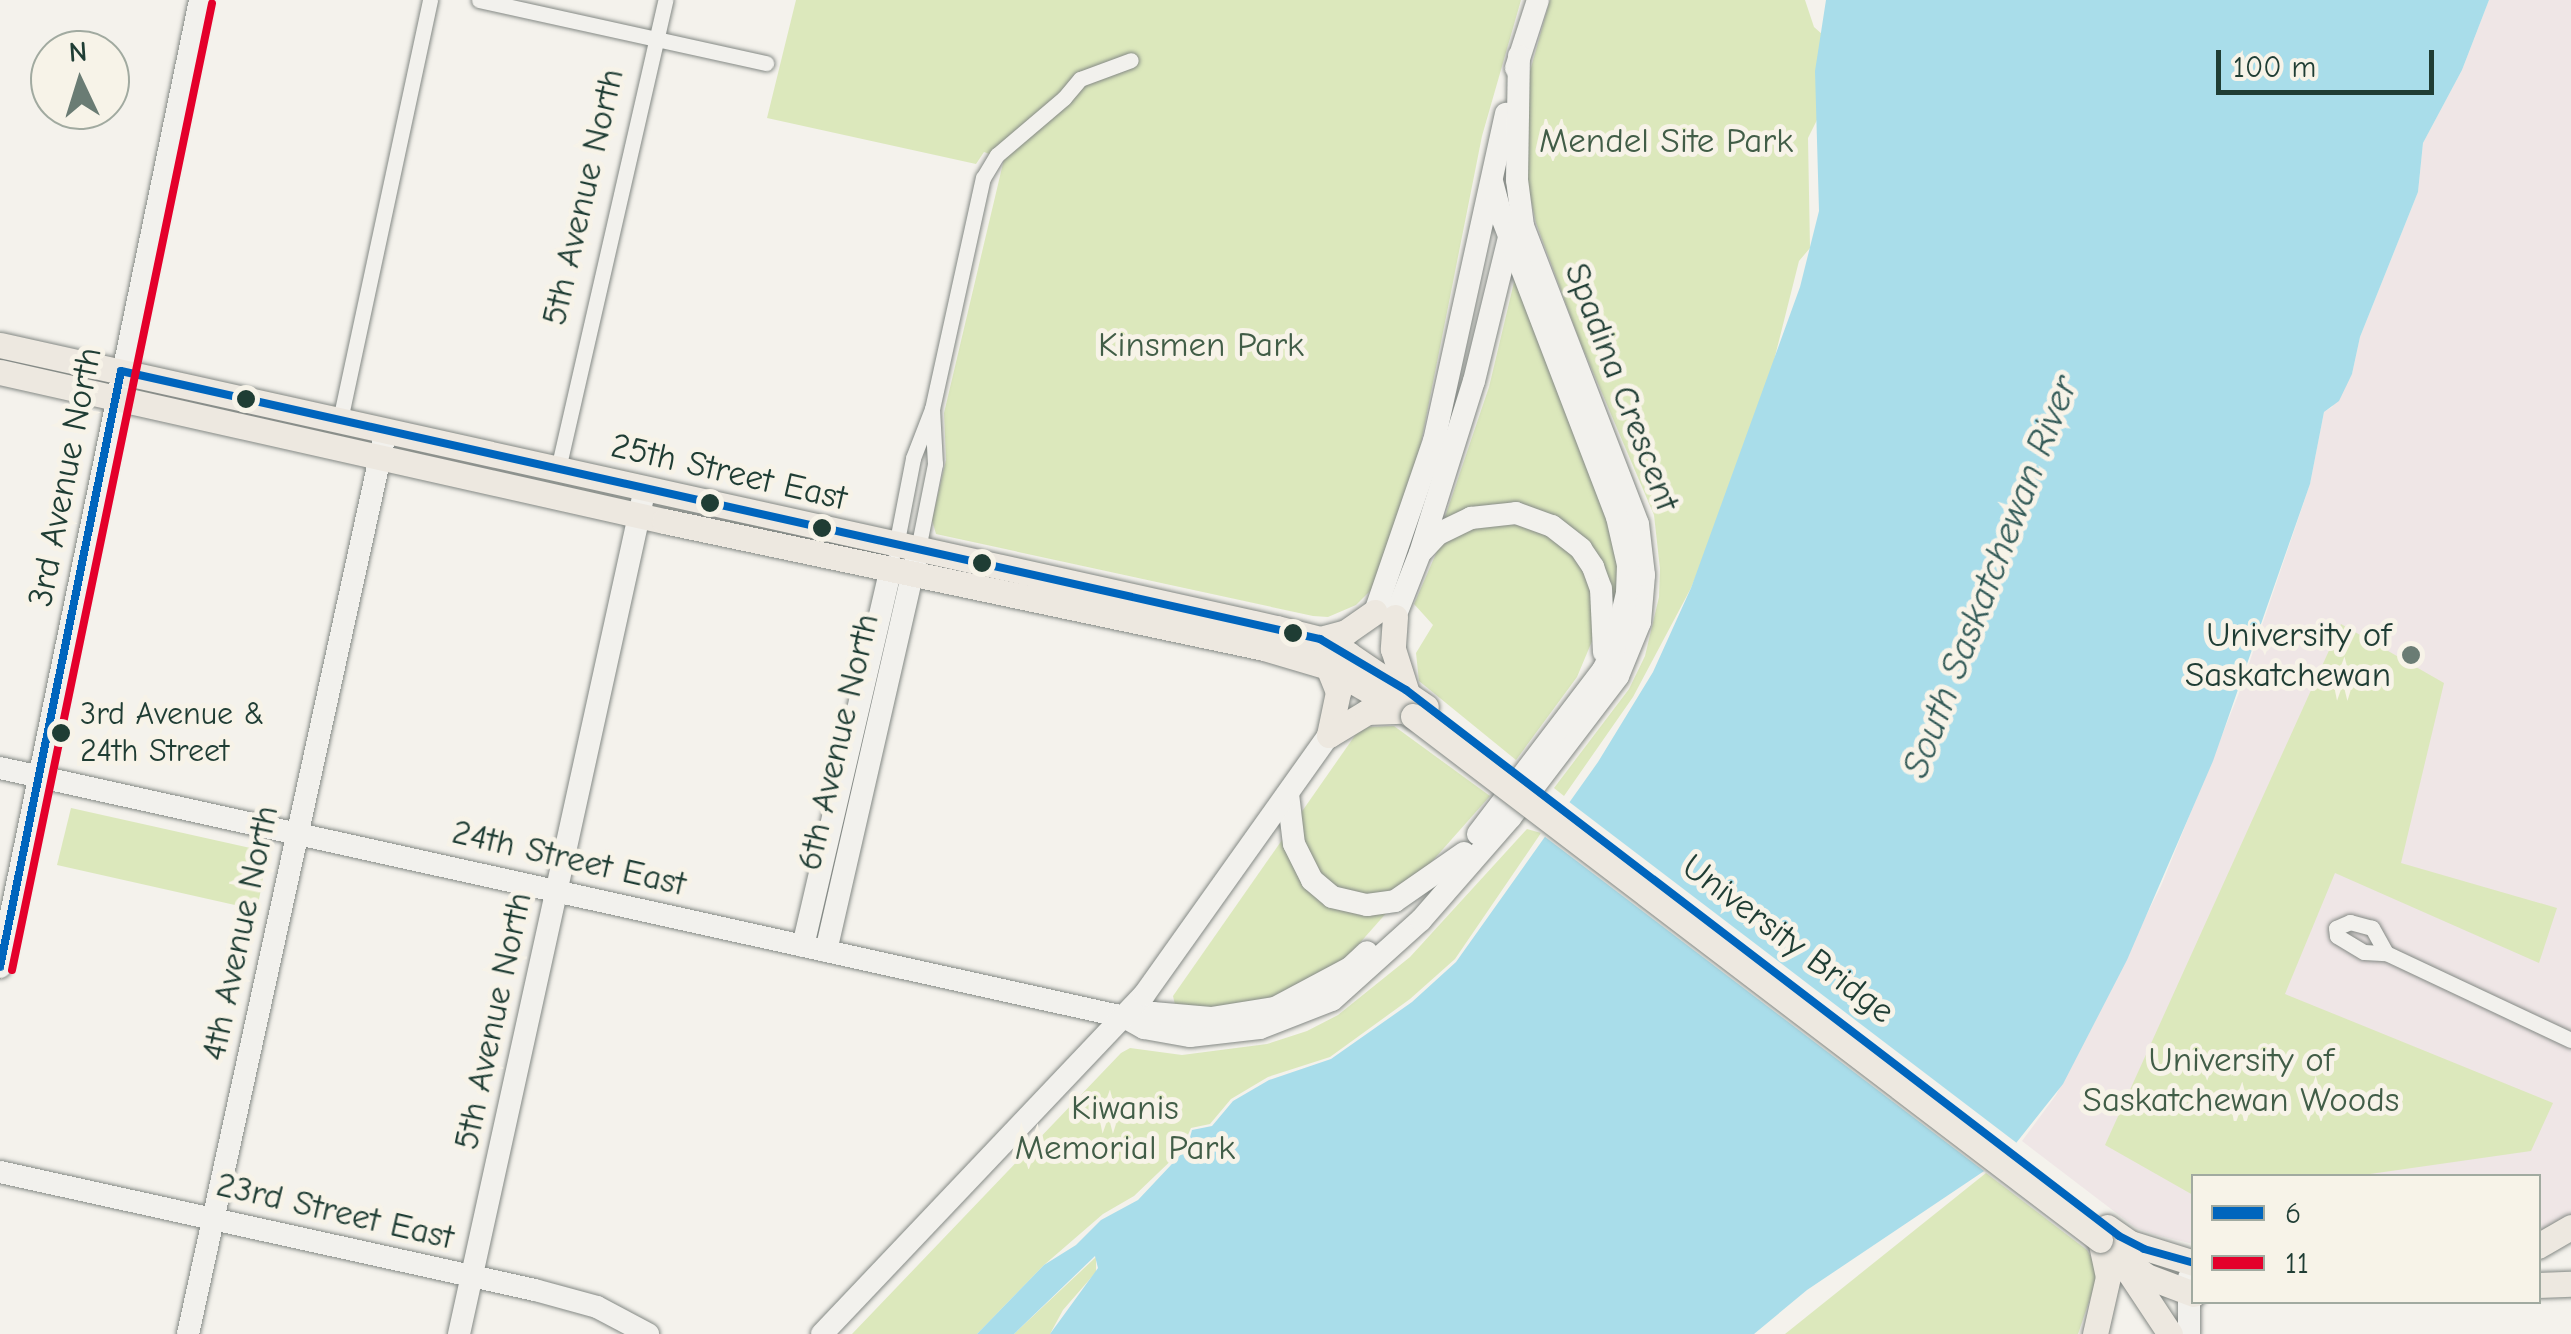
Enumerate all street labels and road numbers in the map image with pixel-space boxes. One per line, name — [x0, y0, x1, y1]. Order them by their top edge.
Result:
street label: 5th Avenue North — [533, 65, 633, 329]
street label: Spadina Crescent — [1555, 257, 1689, 517]
street label: 3rd Avenue North — [19, 344, 111, 610]
street label: 25th Street East — [607, 424, 851, 520]
street label: 6th Avenue North — [788, 610, 888, 874]
street label: 4th Avenue North — [192, 802, 288, 1064]
street label: 24th Street East — [448, 811, 690, 905]
street label: University Bridge — [1674, 846, 1902, 1032]
street label: 5th Avenue North — [445, 889, 541, 1153]
street label: 23rd Street East — [212, 1163, 458, 1259]

